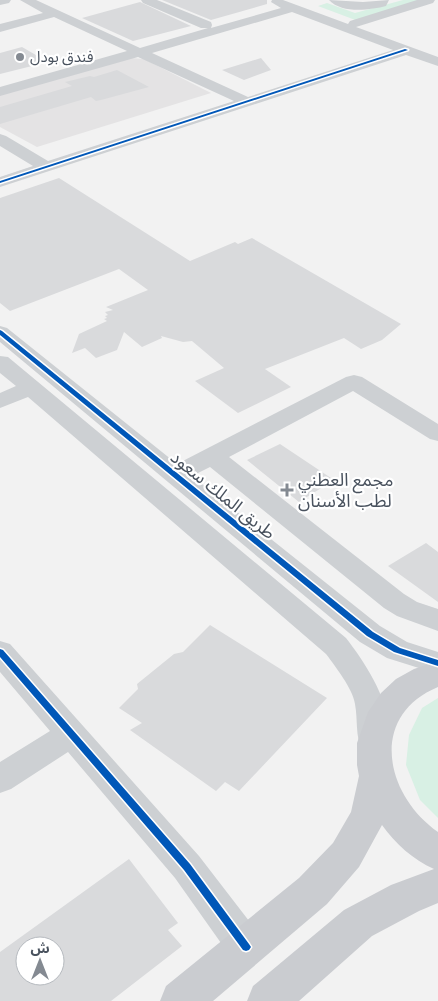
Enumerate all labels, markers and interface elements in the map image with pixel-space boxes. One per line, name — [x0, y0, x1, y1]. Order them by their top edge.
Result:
place label: فندق بودل — [30, 47, 94, 66]
marker: فندق بودل — [14, 51, 26, 63]
street label: طريق الملك سعود — [166, 445, 281, 544]
place label: مجمع العطني لطب الأسنان — [298, 468, 393, 512]
marker: مجمع العطني لطب الأسنان — [280, 483, 294, 497]
north arrow — [15, 936, 65, 986]
text: ش — [30, 939, 50, 956]

